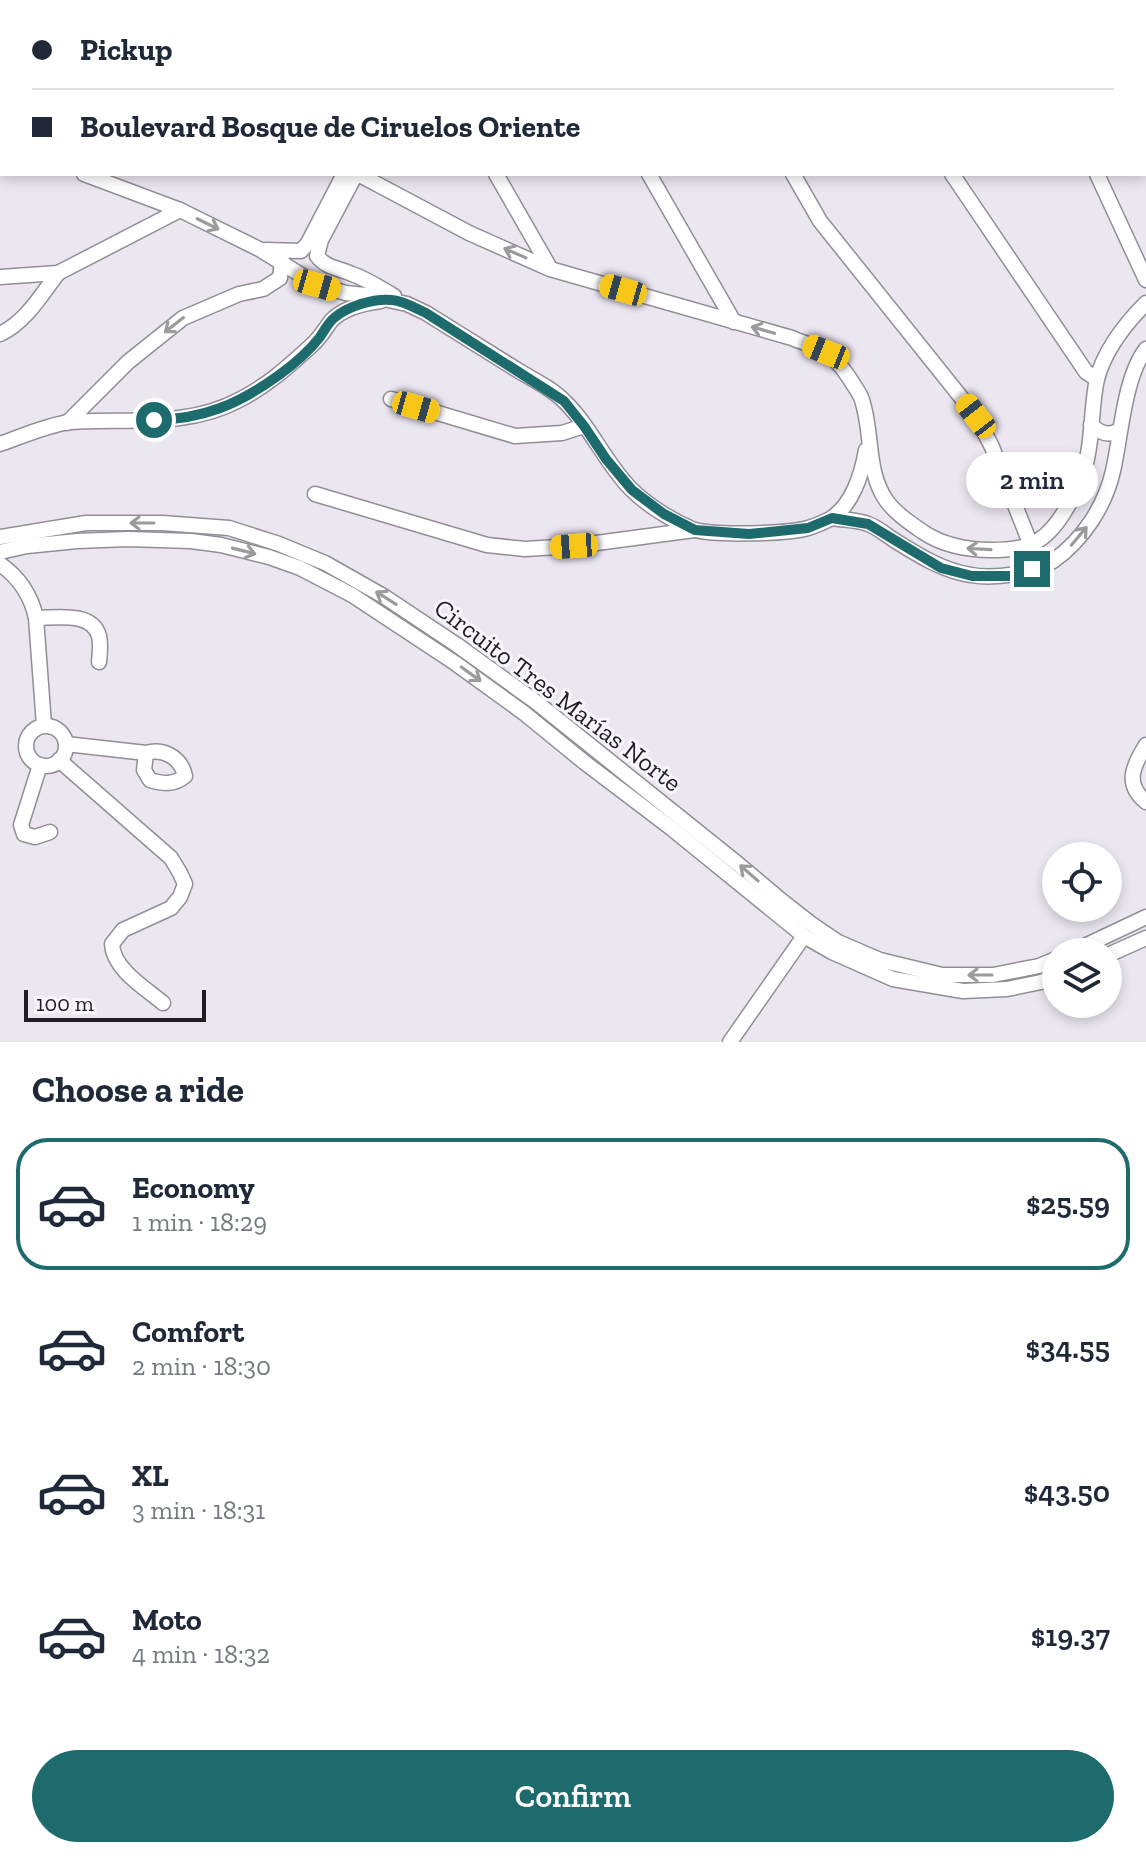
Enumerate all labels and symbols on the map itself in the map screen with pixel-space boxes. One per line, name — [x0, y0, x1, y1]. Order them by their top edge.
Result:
one-way arrow — [196, 217, 220, 232]
one-way arrow — [503, 245, 528, 260]
car — [291, 267, 343, 303]
car — [597, 272, 649, 308]
one-way arrow — [164, 317, 185, 334]
one-way arrow — [750, 322, 776, 337]
car — [799, 332, 853, 372]
car — [390, 389, 442, 425]
car — [952, 390, 1000, 442]
route start — [136, 402, 172, 438]
callout: 2 min — [966, 453, 1098, 509]
one-way arrow — [129, 515, 156, 531]
one-way arrow — [1070, 526, 1088, 546]
car — [549, 532, 599, 560]
one-way arrow — [966, 541, 993, 556]
one-way arrow — [231, 544, 257, 559]
route end — [1014, 551, 1050, 587]
one-way arrow — [375, 590, 398, 606]
street label: Circuito Tres Marías Norte — [428, 592, 688, 798]
one-way arrow — [460, 665, 481, 682]
one-way arrow — [740, 864, 760, 882]
one-way arrow — [967, 967, 994, 983]
scale bar — [24, 986, 206, 1022]

